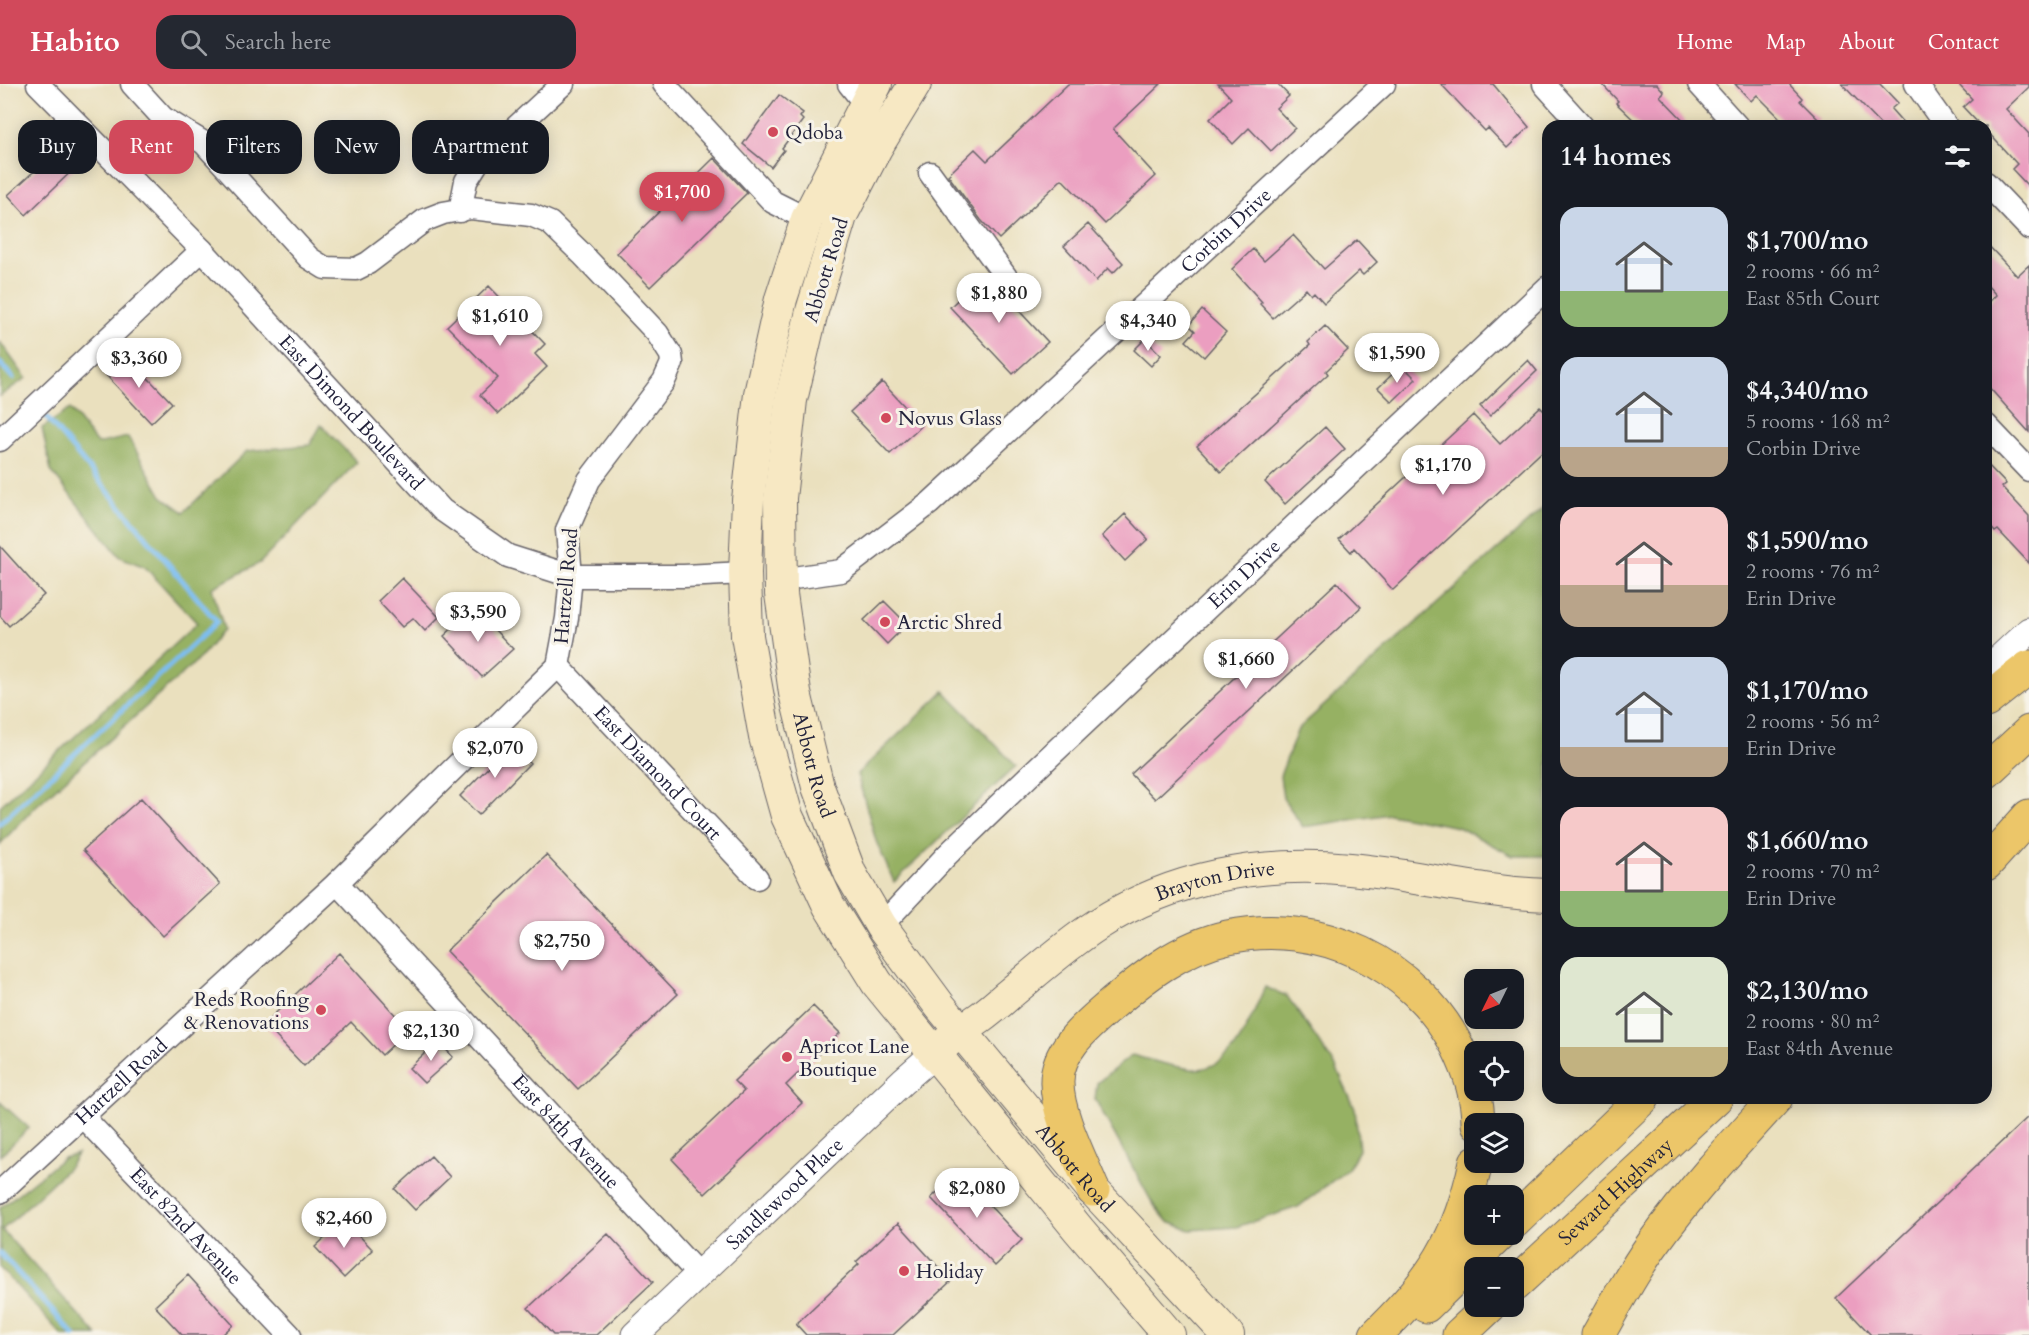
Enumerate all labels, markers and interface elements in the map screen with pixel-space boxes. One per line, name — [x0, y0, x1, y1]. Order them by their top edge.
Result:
search box — [156, 15, 576, 69]
text: Habito — [30, 23, 120, 61]
icon: search — [177, 26, 210, 59]
text: Search here — [225, 27, 331, 57]
text: Home — [1677, 28, 1733, 57]
text: Map — [1766, 28, 1806, 57]
text: About — [1839, 28, 1895, 57]
text: Contact — [1928, 28, 1999, 57]
place label: Qdoba — [785, 119, 843, 146]
chip: Buy — [18, 120, 97, 174]
chip: Rent — [109, 120, 194, 174]
chip: Filters — [206, 120, 302, 174]
chip: New — [314, 120, 400, 174]
chip: Apartment — [412, 120, 549, 174]
marker: Qdoba — [766, 125, 780, 139]
text: 14 homes — [1560, 139, 1671, 174]
icon: filters — [1941, 140, 1974, 173]
pin: $1,700 — [633, 172, 731, 223]
text: $1,700 — [653, 178, 711, 205]
street label: Corbin Drive — [1174, 181, 1277, 279]
street label: Abbott Road — [797, 214, 855, 326]
text: $1,700/mo — [1746, 223, 1869, 258]
icon: home — [1608, 231, 1680, 303]
text: 2 rooms · 66 m² — [1746, 258, 1879, 285]
pin: $1,880 — [950, 273, 1048, 324]
text: $1,880 — [970, 279, 1028, 306]
text: East 85th Court — [1746, 285, 1879, 312]
pin: $1,610 — [451, 296, 549, 347]
pin: $4,340 — [1099, 301, 1197, 352]
text: $1,610 — [471, 302, 529, 329]
text: $4,340 — [1119, 307, 1177, 334]
street label: East Dimond Boulevard — [273, 328, 431, 496]
pin: $1,590 — [1348, 333, 1446, 384]
pin: $3,360 — [90, 338, 188, 389]
text: $1,590 — [1368, 339, 1426, 366]
text: $3,360 — [110, 344, 168, 371]
text: $4,340/mo — [1746, 373, 1869, 408]
icon: home — [1608, 381, 1680, 453]
place label: Novus Glass — [898, 405, 1002, 432]
text: 5 rooms · 168 m² — [1746, 408, 1890, 435]
marker: Novus Glass — [879, 411, 893, 425]
text: Corbin Drive — [1746, 435, 1861, 462]
pin: $1,170 — [1394, 445, 1492, 496]
text: $1,170 — [1414, 451, 1472, 478]
text: $1,590/mo — [1746, 523, 1869, 558]
street label: Hartzell Road — [547, 526, 585, 645]
icon: home — [1608, 531, 1680, 603]
street label: Erin Drive — [1202, 533, 1286, 614]
text: 2 rooms · 76 m² — [1746, 558, 1879, 585]
text: Erin Drive — [1746, 585, 1836, 612]
pin: $3,590 — [429, 592, 527, 643]
text: $3,590 — [449, 598, 507, 625]
place label: Arctic Shred — [897, 609, 1002, 636]
marker: Arctic Shred — [878, 615, 892, 629]
pin: $1,660 — [1197, 639, 1295, 690]
text: $1,660 — [1217, 645, 1275, 672]
text: $1,170/mo — [1746, 673, 1869, 708]
icon: home — [1608, 681, 1680, 753]
street label: East Diamond Court — [588, 699, 728, 846]
text: 2 rooms · 56 m² — [1746, 708, 1879, 735]
street label: Abbott Road — [787, 709, 842, 822]
pin: $2,070 — [446, 728, 544, 779]
text: $2,070 — [466, 734, 524, 761]
text: Erin Drive — [1746, 735, 1836, 762]
text: $1,660/mo — [1746, 823, 1869, 858]
icon: home — [1608, 831, 1680, 903]
street label: Brayton Drive — [1151, 854, 1276, 907]
text: 2 rooms · 70 m² — [1746, 858, 1879, 885]
text: Erin Drive — [1746, 885, 1836, 912]
pin: $2,750 — [513, 921, 611, 972]
text: $2,750 — [533, 927, 591, 954]
north arrow — [1464, 969, 1524, 1029]
map controls — [1464, 969, 1524, 1317]
text: $2,130/mo — [1746, 973, 1869, 1008]
icon: home — [1608, 981, 1680, 1053]
place label: Reds Roofing & Renovations — [184, 986, 310, 1036]
marker: Reds Roofing & Renovations — [314, 1003, 328, 1017]
text: 2 rooms · 80 m² — [1746, 1008, 1879, 1035]
pin: $2,130 — [382, 1011, 480, 1062]
text: $2,130 — [402, 1017, 460, 1044]
street label: Hartzell Road — [69, 1032, 173, 1131]
place label: Apricot Lane Boutique — [799, 1033, 910, 1083]
text: East 84th Avenue — [1746, 1035, 1893, 1062]
button: locate — [1464, 1041, 1524, 1101]
marker: Apricot Lane Boutique — [780, 1050, 794, 1064]
street label: East 84th Avenue — [506, 1068, 626, 1195]
button: layers — [1464, 1113, 1524, 1173]
street label: Abbott Road — [1030, 1118, 1121, 1218]
street label: Sandlewood Place — [720, 1131, 849, 1256]
street label: Seward Highway — [1552, 1131, 1679, 1251]
street label: East 82nd Avenue — [124, 1161, 248, 1290]
pin: $2,080 — [928, 1168, 1026, 1219]
text: $2,080 — [948, 1174, 1006, 1201]
button: + — [1464, 1185, 1524, 1245]
pin: $2,460 — [295, 1198, 393, 1249]
text: $2,460 — [315, 1204, 373, 1231]
button: − — [1464, 1257, 1524, 1317]
place label: Holiday — [916, 1258, 985, 1285]
marker: Holiday — [897, 1264, 911, 1278]

